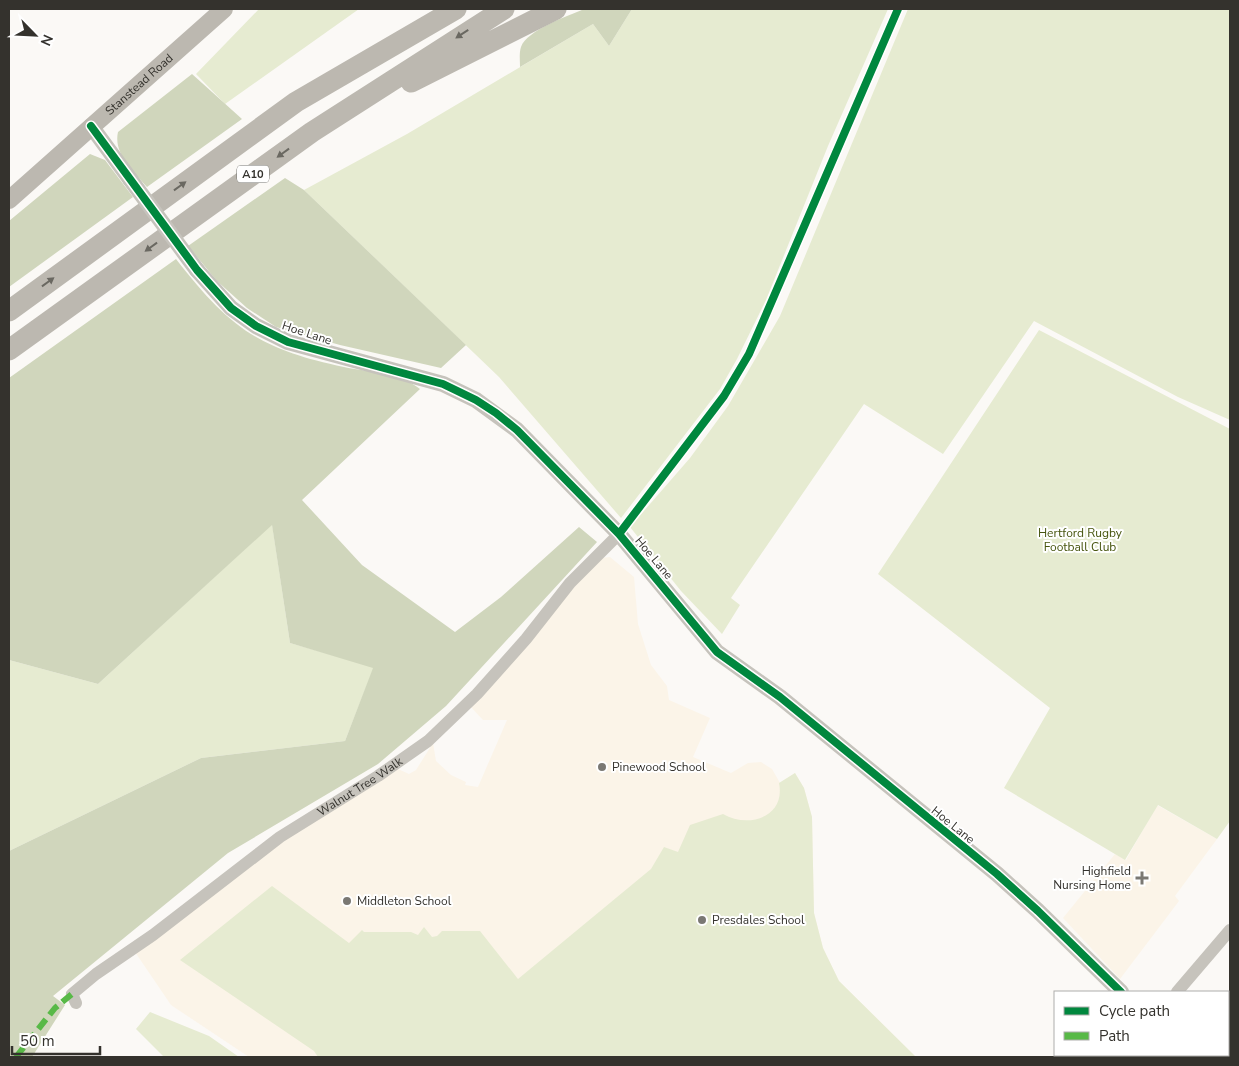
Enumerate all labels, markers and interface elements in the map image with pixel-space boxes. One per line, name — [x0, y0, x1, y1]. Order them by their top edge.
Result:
north arrow — [10, 10, 60, 60]
one-way arrow — [455, 29, 469, 39]
text: N — [36, 31, 57, 49]
street label: Stanstead Road — [102, 50, 176, 119]
one-way arrow — [276, 148, 290, 158]
road number: A10 — [237, 165, 269, 182]
one-way arrow — [173, 181, 186, 192]
one-way arrow — [145, 242, 158, 253]
one-way arrow — [41, 277, 55, 287]
street label: Hoe Lane — [280, 317, 334, 349]
park label: Hertford Rugby Football Club — [1038, 525, 1123, 555]
street label: Hoe Lane — [631, 533, 677, 583]
street label: Walnut Tree Walk — [314, 753, 406, 820]
place label: Pinewood School — [612, 759, 706, 775]
marker: Pinewood School — [596, 761, 608, 773]
street label: Hoe Lane — [928, 803, 978, 847]
place label: Highfield Nursing Home — [1053, 863, 1131, 893]
marker: Highfield Nursing Home — [1135, 871, 1149, 885]
place label: Middleton School — [357, 893, 452, 909]
marker: Middleton School — [341, 895, 353, 907]
place label: Presdales School — [712, 912, 805, 928]
marker: Presdales School — [696, 914, 708, 926]
legend — [1054, 991, 1229, 1056]
text: Cycle path — [1099, 1001, 1170, 1021]
scale bar — [12, 1024, 100, 1056]
text: Path — [1099, 1026, 1130, 1046]
text: 50 m — [20, 1031, 55, 1051]

